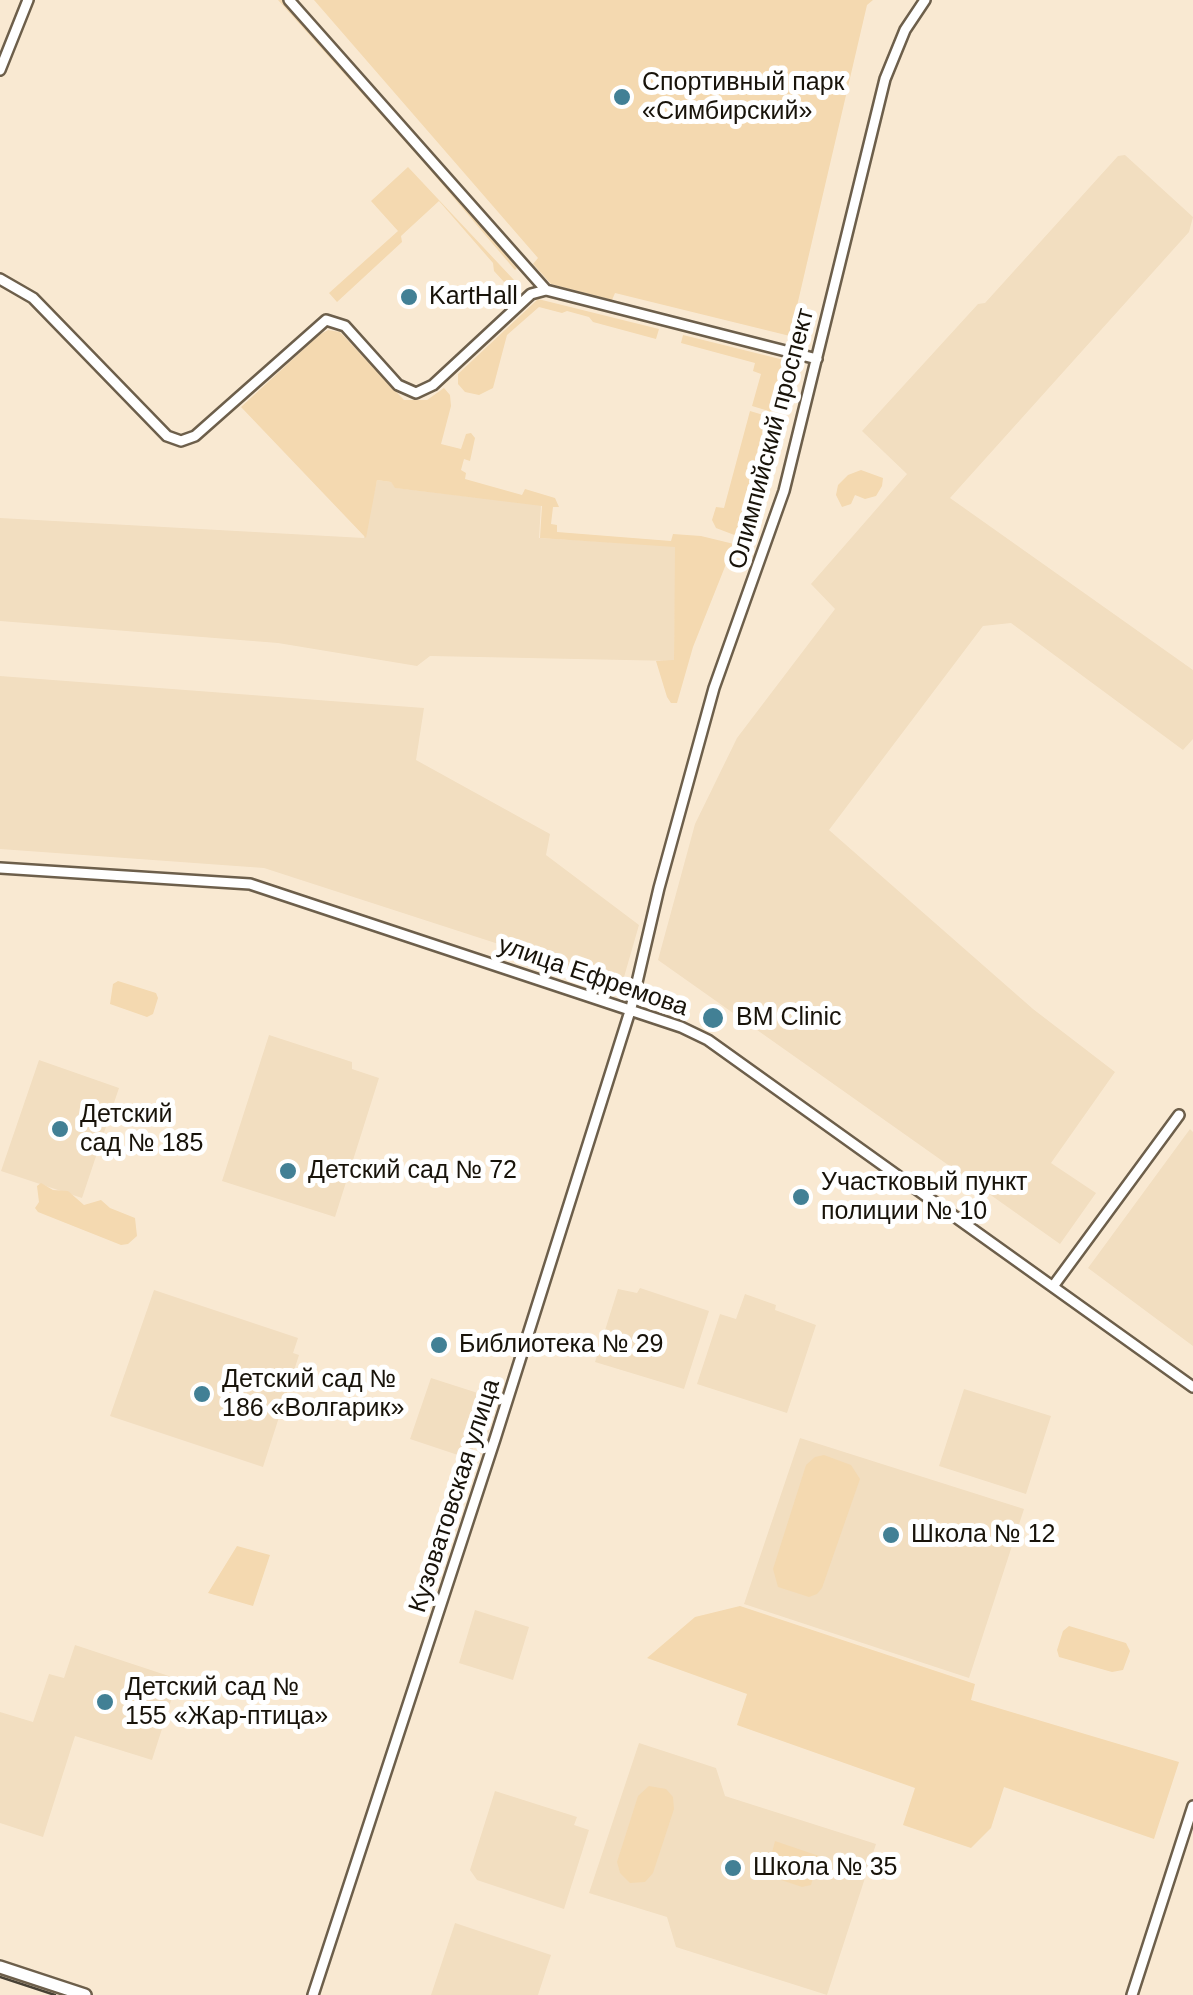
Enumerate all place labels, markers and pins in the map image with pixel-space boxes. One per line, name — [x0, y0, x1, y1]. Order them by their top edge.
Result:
place label: Спортивный парк «Симбирский» — [642, 68, 845, 127]
marker: Спортивный парк «Симбирский» — [611, 86, 633, 108]
place label: KartHall — [429, 282, 518, 312]
marker: KartHall — [398, 286, 420, 308]
place label: BM Clinic — [736, 1003, 842, 1033]
marker: BM Clinic — [700, 1005, 726, 1031]
place label: Детский сад № 185 — [80, 1100, 203, 1159]
marker: Детский сад № 185 — [49, 1118, 71, 1140]
place label: Детский сад № 72 — [308, 1156, 517, 1186]
marker: Детский сад № 72 — [277, 1160, 299, 1182]
place label: Участковый пункт полиции № 10 — [821, 1168, 1028, 1227]
marker: Участковый пункт полиции № 10 — [790, 1186, 812, 1208]
place label: Библиотека № 29 — [459, 1330, 663, 1360]
marker: Библиотека № 29 — [428, 1334, 450, 1356]
place label: Детский сад № 186 «Волгарик» — [222, 1365, 404, 1424]
marker: Детский сад № 186 «Волгарик» — [191, 1383, 213, 1405]
place label: Школа № 12 — [911, 1520, 1055, 1550]
marker: Школа № 12 — [880, 1524, 902, 1546]
place label: Детский сад № 155 «Жар-птица» — [125, 1673, 328, 1732]
marker: Детский сад № 155 «Жар-птица» — [94, 1691, 116, 1713]
place label: Школа № 35 — [753, 1853, 897, 1883]
marker: Школа № 35 — [722, 1857, 744, 1879]

